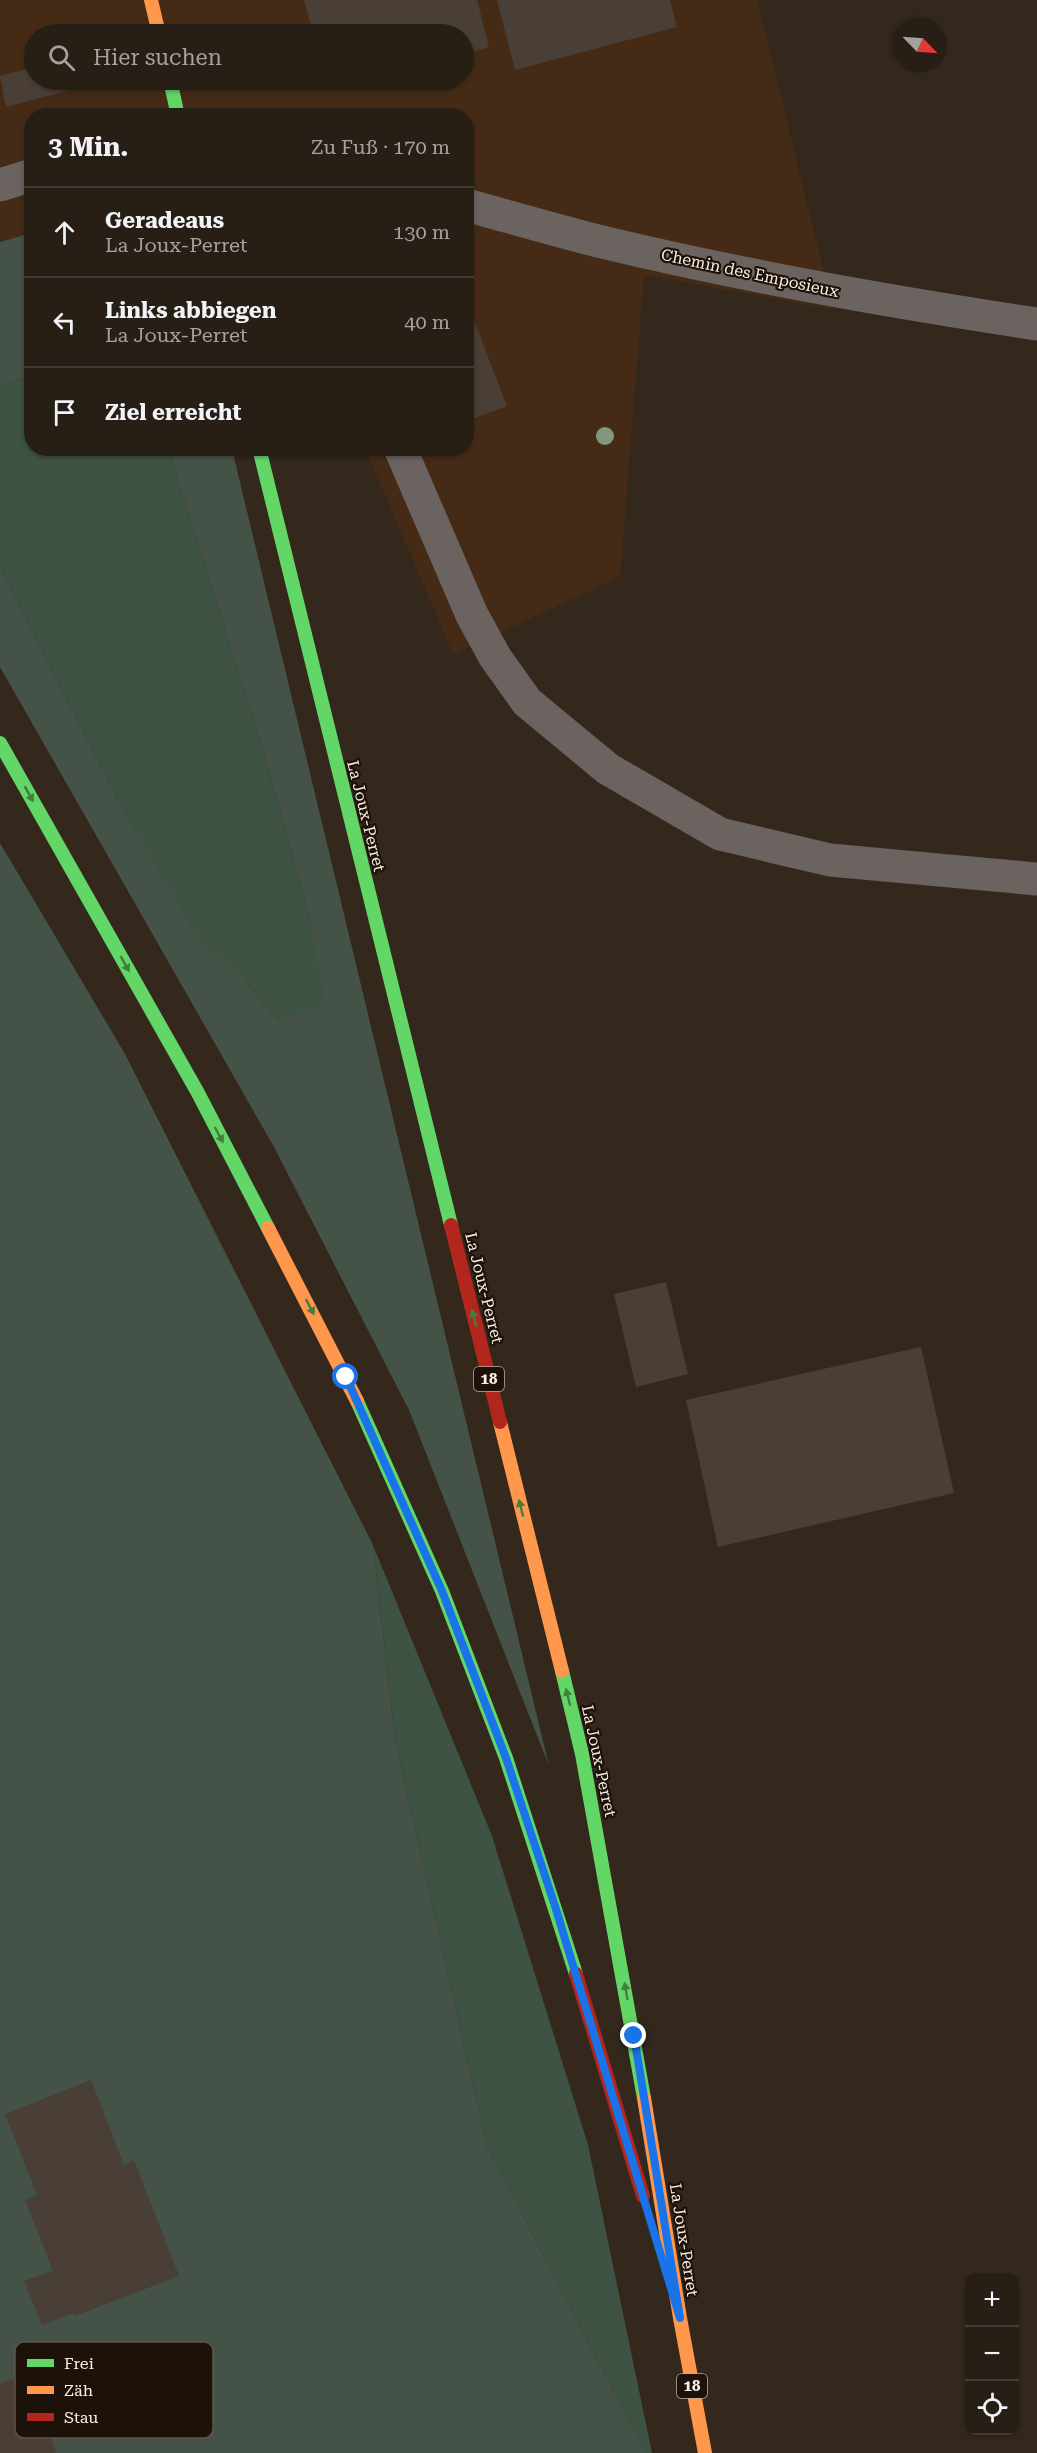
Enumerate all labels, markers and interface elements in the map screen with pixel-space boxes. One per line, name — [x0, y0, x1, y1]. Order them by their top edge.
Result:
north arrow — [893, 18, 947, 72]
search box — [24, 24, 474, 90]
icon: search — [45, 41, 78, 74]
text: Hier suchen — [93, 45, 222, 70]
text: 3 Min. — [48, 132, 129, 162]
text: Zu Fuß · 170 m — [311, 135, 450, 159]
text: Geradeaus — [105, 208, 224, 233]
icon: ahead — [48, 216, 81, 249]
text: 130 m — [393, 220, 450, 244]
text: La Joux-Perret — [105, 233, 247, 257]
street label: Chemin des Emposieux — [659, 245, 841, 301]
text: Links abbiegen — [105, 298, 276, 323]
icon: left — [48, 306, 81, 339]
text: 40 m — [404, 310, 450, 334]
text: La Joux-Perret — [105, 323, 247, 347]
icon: arrive — [48, 396, 81, 429]
text: Ziel erreicht — [105, 400, 241, 425]
street label: La Joux-Perret — [343, 758, 389, 874]
one-way arrow — [24, 786, 34, 803]
one-way arrow — [119, 956, 130, 972]
one-way arrow — [214, 1126, 224, 1143]
street label: La Joux-Perret — [461, 1230, 507, 1346]
one-way arrow — [305, 1299, 314, 1316]
one-way arrow — [469, 1309, 479, 1327]
route start — [332, 1363, 358, 1389]
road number: 18 — [474, 1367, 504, 1391]
one-way arrow — [516, 1498, 526, 1517]
one-way arrow — [563, 1688, 573, 1706]
street label: La Joux-Perret — [578, 1703, 620, 1819]
one-way arrow — [621, 1981, 630, 2000]
route end — [620, 2022, 646, 2048]
street label: La Joux-Perret — [666, 2182, 702, 2298]
map controls — [965, 2273, 1019, 2435]
button: + — [965, 2273, 1019, 2327]
button: − — [965, 2327, 1019, 2381]
legend — [15, 2342, 213, 2438]
text: Frei — [64, 2354, 94, 2373]
road number: 18 — [677, 2374, 707, 2398]
text: Zäh — [64, 2381, 93, 2400]
button: locate — [965, 2381, 1019, 2435]
text: Stau — [64, 2408, 98, 2427]

